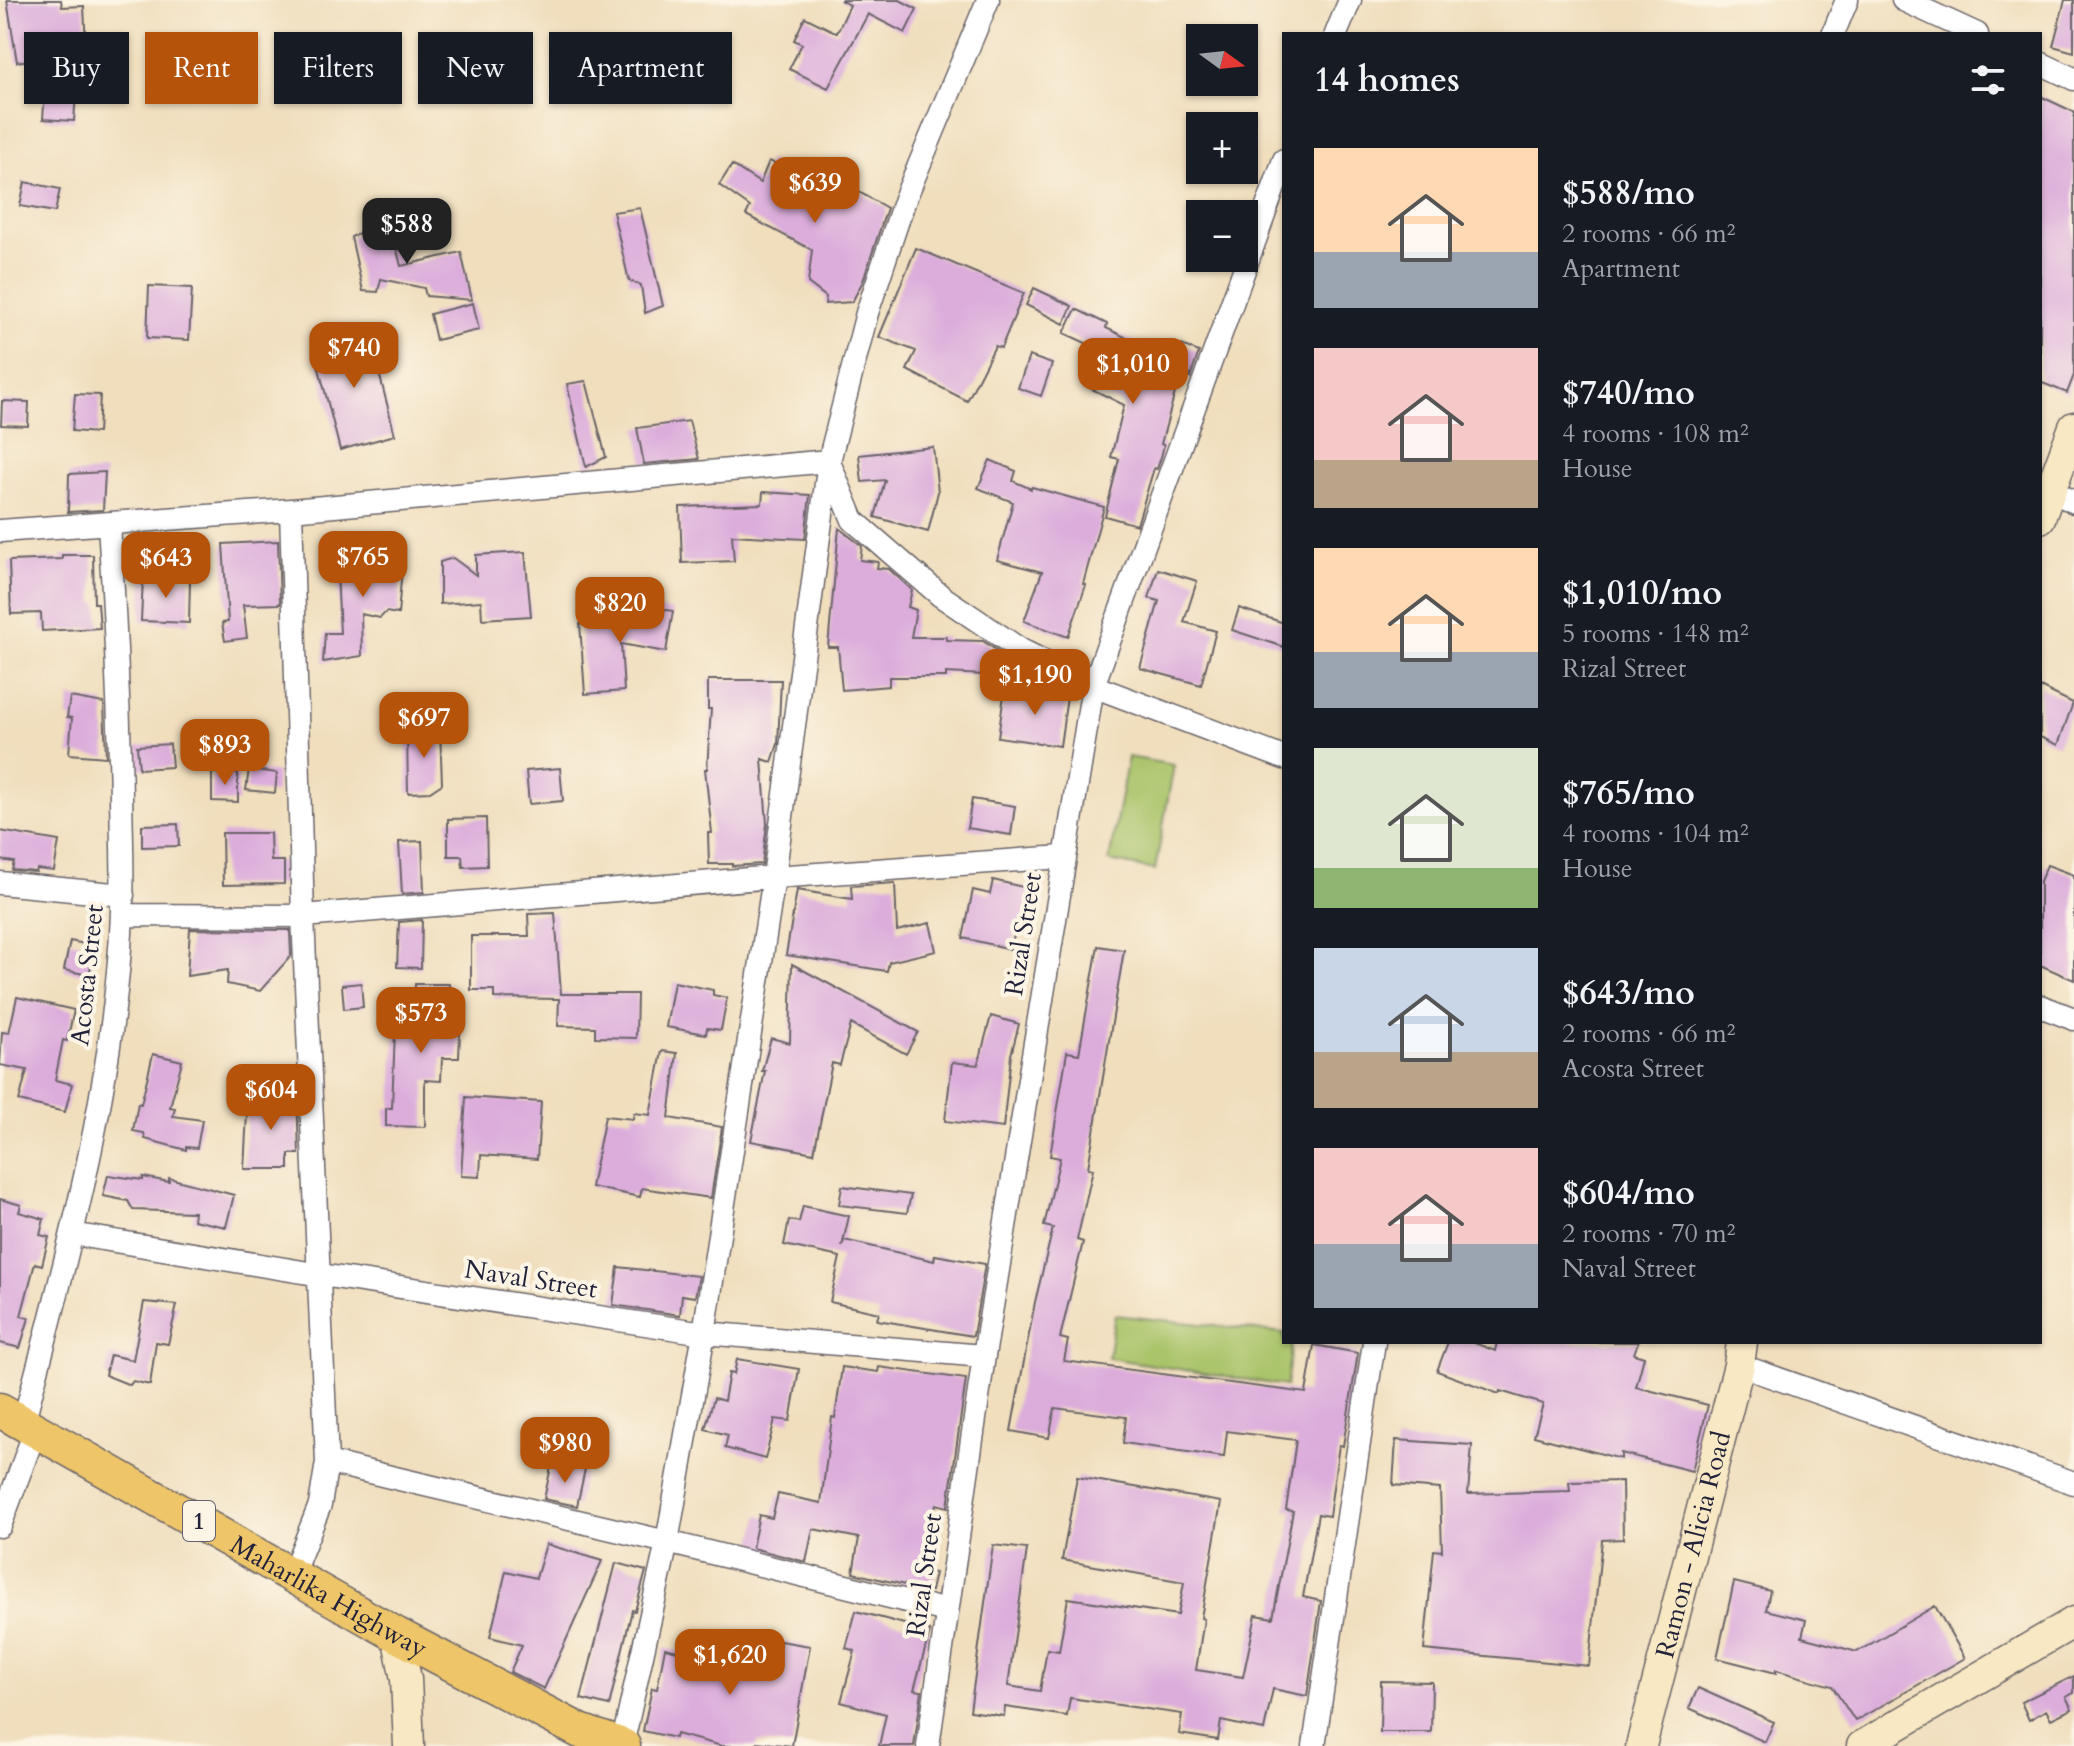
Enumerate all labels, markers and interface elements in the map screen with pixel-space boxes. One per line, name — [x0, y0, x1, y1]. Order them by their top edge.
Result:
north arrow — [1186, 24, 1258, 96]
map controls — [1186, 24, 1258, 272]
chip: Buy — [24, 32, 129, 104]
chip: Rent — [145, 32, 258, 104]
chip: Filters — [274, 32, 402, 104]
chip: New — [418, 32, 533, 104]
chip: Apartment — [549, 32, 732, 104]
text: 14 homes — [1314, 57, 1460, 103]
icon: filters — [1966, 58, 2010, 102]
button: + — [1186, 112, 1258, 184]
pin: $639 — [768, 157, 862, 225]
text: $639 — [788, 165, 842, 200]
text: $588/mo — [1562, 170, 1695, 216]
icon: home — [1378, 180, 1474, 276]
pin: $588 — [360, 198, 454, 266]
button: − — [1186, 200, 1258, 272]
text: $588 — [380, 206, 434, 241]
text: 2 rooms · 66 m² — [1562, 216, 1735, 251]
text: Apartment — [1562, 251, 1680, 286]
pin: $740 — [307, 322, 401, 390]
text: $740 — [327, 330, 381, 365]
pin: $1,010 — [1068, 338, 1198, 406]
text: $1,010 — [1096, 346, 1170, 381]
text: $740/mo — [1562, 370, 1695, 416]
icon: home — [1378, 380, 1474, 476]
text: 4 rooms · 108 m² — [1562, 416, 1749, 451]
text: House — [1562, 451, 1633, 486]
pin: $765 — [316, 531, 410, 599]
pin: $643 — [119, 532, 213, 600]
text: $765 — [336, 539, 390, 574]
text: $643 — [139, 540, 193, 575]
text: $1,010/mo — [1562, 570, 1722, 616]
pin: $820 — [573, 577, 667, 645]
icon: home — [1378, 580, 1474, 676]
text: $820 — [593, 585, 647, 620]
text: 5 rooms · 148 m² — [1562, 616, 1749, 651]
pin: $1,190 — [970, 649, 1100, 717]
text: Rizal Street — [1562, 651, 1686, 686]
text: $1,190 — [998, 657, 1072, 692]
pin: $697 — [377, 692, 471, 760]
text: $697 — [397, 700, 451, 735]
pin: $893 — [178, 719, 272, 787]
text: $893 — [198, 727, 252, 762]
text: $765/mo — [1562, 770, 1695, 816]
icon: home — [1378, 780, 1474, 876]
text: 4 rooms · 104 m² — [1562, 816, 1749, 851]
text: House — [1562, 851, 1633, 886]
street label: Rizal Street — [996, 870, 1050, 998]
street label: Acosta Street — [62, 903, 112, 1047]
text: $643/mo — [1562, 970, 1695, 1016]
icon: home — [1378, 980, 1474, 1076]
pin: $573 — [374, 987, 468, 1055]
text: $573 — [394, 995, 448, 1030]
text: 2 rooms · 66 m² — [1562, 1016, 1735, 1051]
text: Acosta Street — [1562, 1051, 1704, 1086]
pin: $604 — [224, 1064, 318, 1132]
text: $604 — [244, 1072, 298, 1107]
text: $604/mo — [1562, 1170, 1695, 1216]
icon: home — [1378, 1180, 1474, 1276]
text: 2 rooms · 70 m² — [1562, 1216, 1735, 1251]
street label: Naval Street — [462, 1251, 600, 1307]
text: Naval Street — [1562, 1251, 1696, 1286]
pin: $980 — [518, 1417, 612, 1485]
text: $980 — [538, 1425, 592, 1460]
street label: Ramon - Alicia Road — [1647, 1427, 1739, 1662]
road number: 1 — [183, 1501, 215, 1541]
street label: Rizal Street — [898, 1511, 950, 1639]
street label: Maharlika Highway — [224, 1527, 434, 1665]
pin: $1,620 — [665, 1629, 795, 1697]
text: $1,620 — [693, 1637, 767, 1672]

